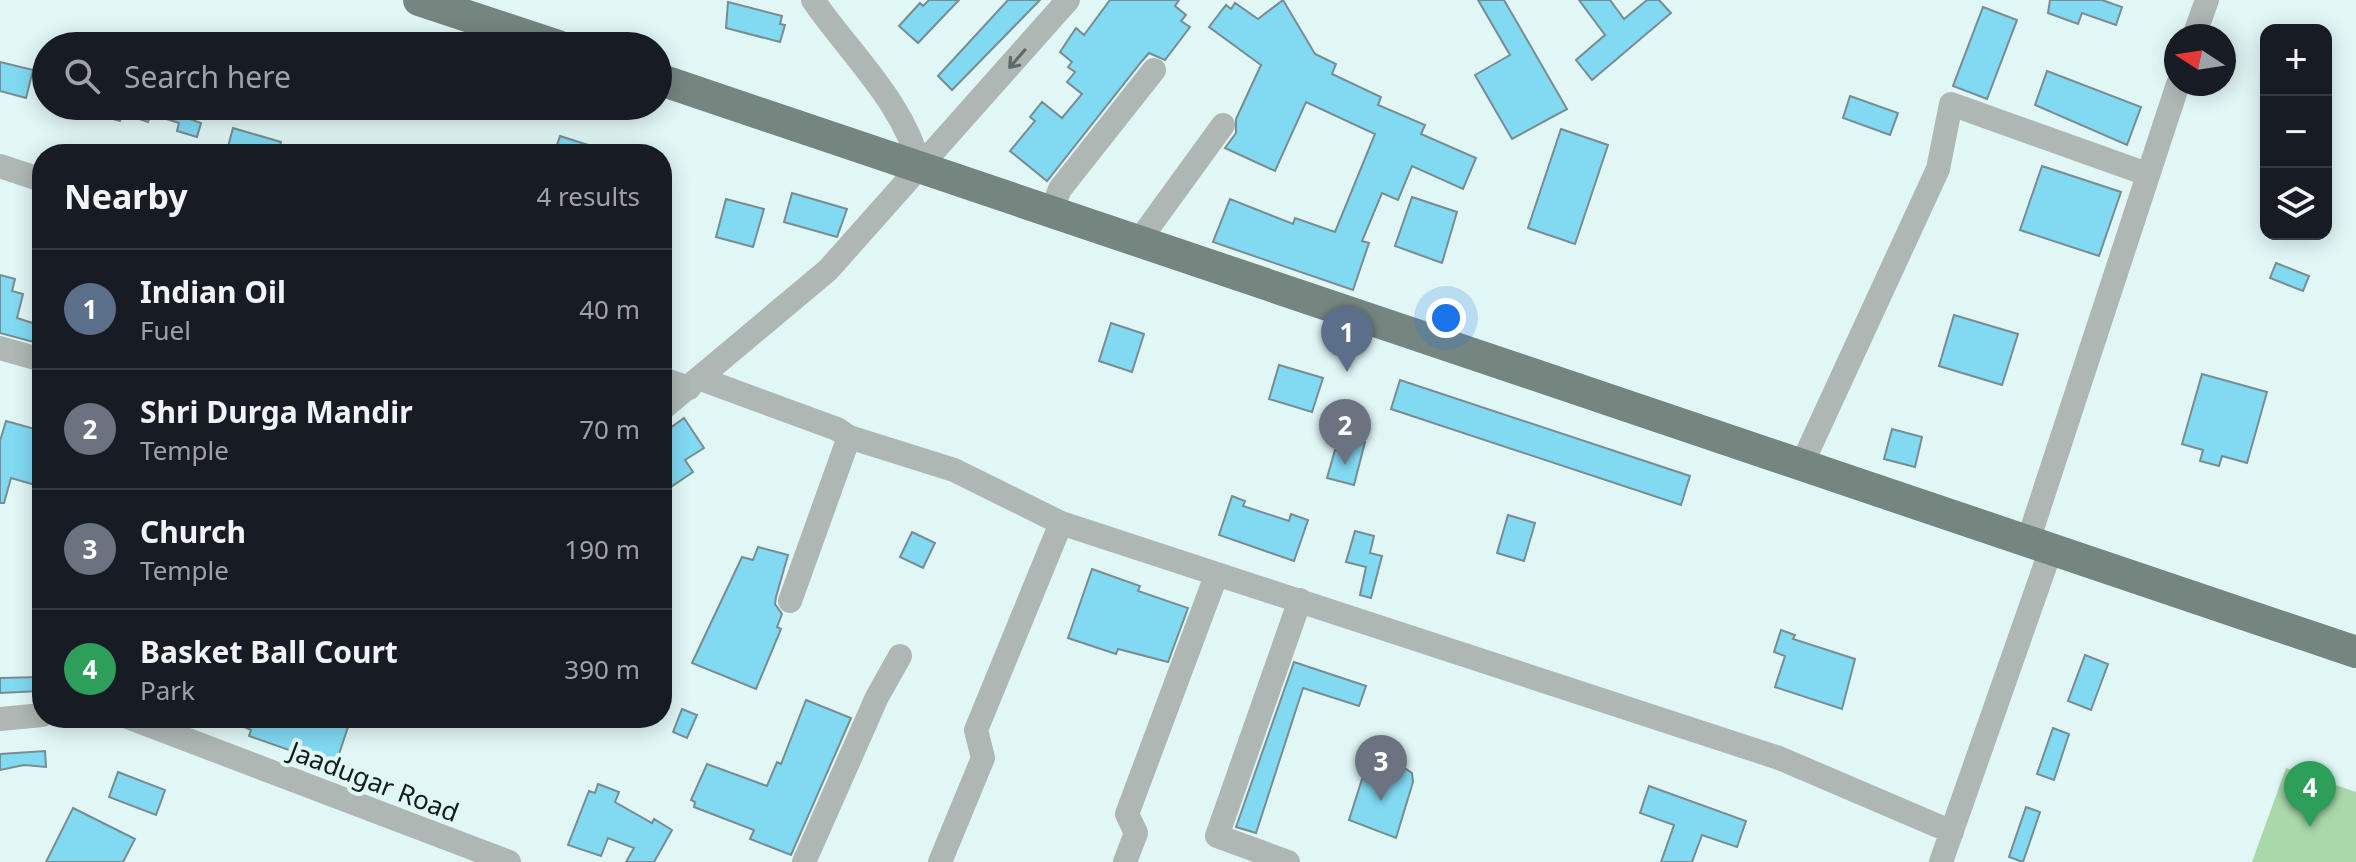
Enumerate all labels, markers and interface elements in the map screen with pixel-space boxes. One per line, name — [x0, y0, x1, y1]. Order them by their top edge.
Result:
north arrow — [2164, 24, 2236, 96]
map controls — [2260, 24, 2332, 240]
button: + — [2260, 24, 2332, 96]
search box — [32, 32, 672, 120]
one-way arrow — [1008, 48, 1026, 68]
icon: search — [60, 54, 104, 98]
text: Search here — [124, 56, 291, 97]
button: − — [2260, 96, 2332, 168]
button: layers — [2260, 168, 2332, 240]
text: Nearby — [64, 173, 188, 219]
text: 4 results — [536, 178, 640, 214]
text: Indian Oil — [140, 271, 286, 312]
text: 1 — [83, 291, 97, 327]
text: 40 m — [579, 291, 640, 327]
your location — [1426, 298, 1466, 338]
pin: 1 — [1321, 306, 1373, 372]
text: Fuel — [140, 312, 191, 348]
text: Shri Durga Mandir — [140, 391, 413, 432]
pin: 2 — [1319, 399, 1371, 465]
text: 2 — [83, 411, 97, 447]
text: 70 m — [579, 411, 640, 447]
text: Temple — [140, 432, 229, 468]
text: Church — [140, 511, 246, 552]
text: 3 — [83, 531, 97, 567]
text: 190 m — [564, 531, 640, 567]
text: Temple — [140, 552, 229, 588]
text: Basket Ball Court — [140, 631, 398, 672]
text: 4 — [83, 651, 97, 687]
text: 390 m — [564, 651, 640, 687]
text: Park — [140, 672, 195, 708]
street label: Jaadugar Road — [282, 731, 464, 830]
pin: 3 — [1355, 735, 1407, 801]
pin: 4 — [2284, 761, 2336, 827]

